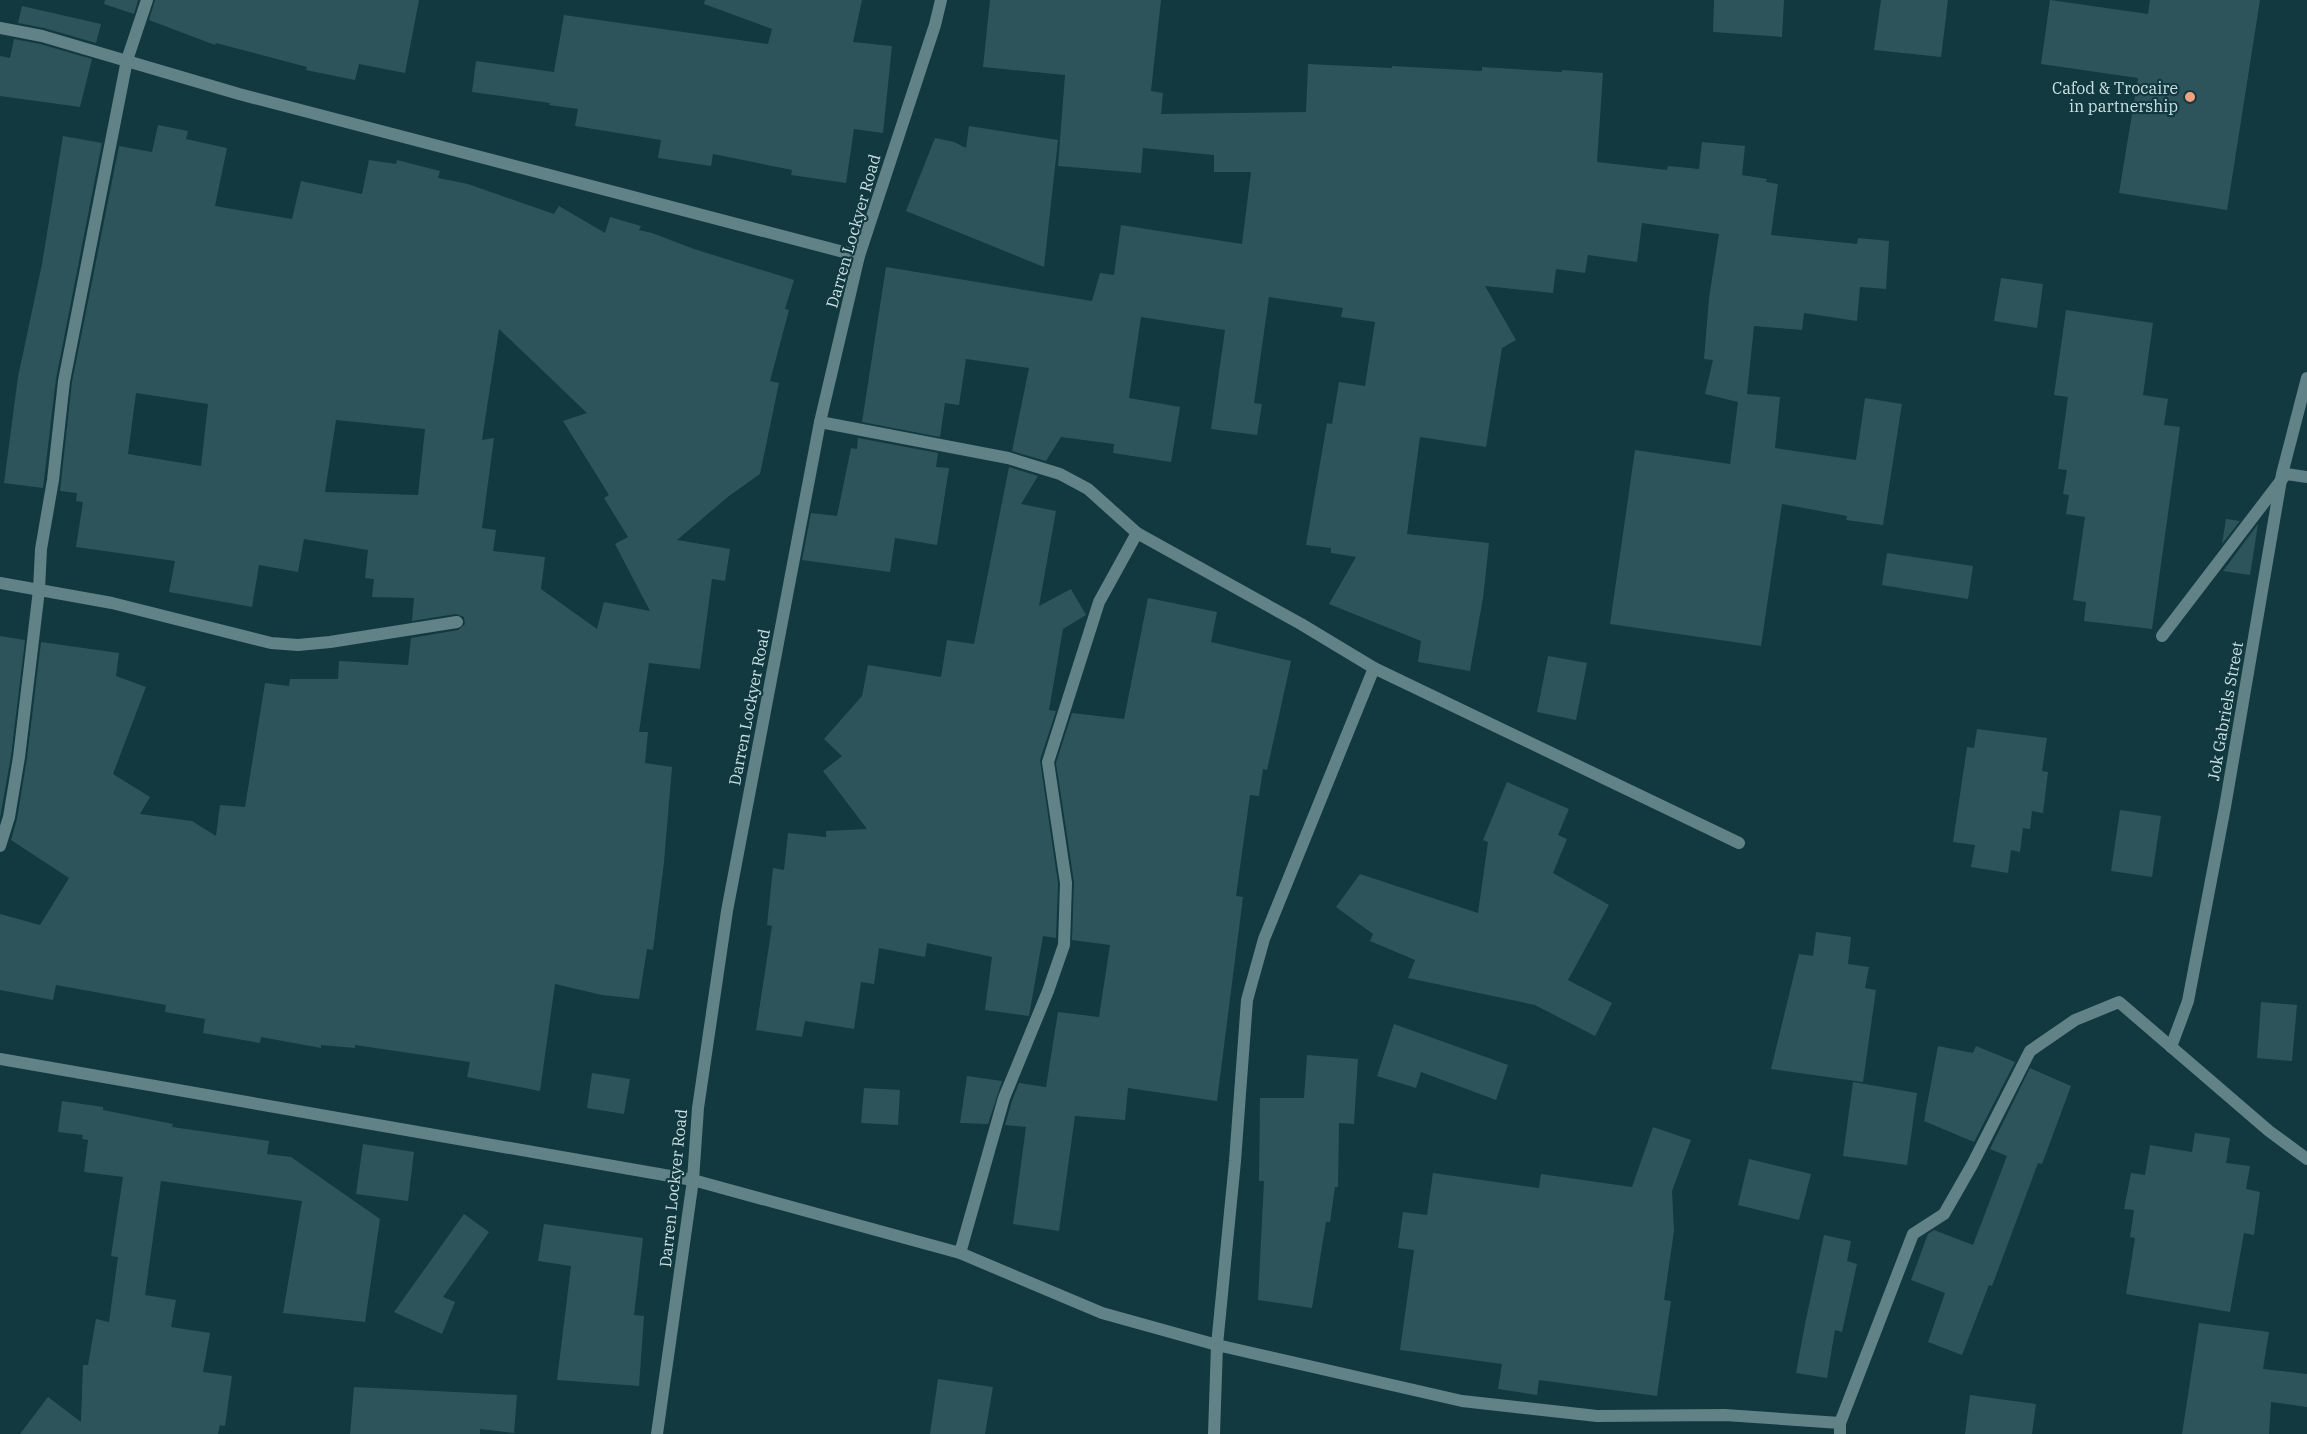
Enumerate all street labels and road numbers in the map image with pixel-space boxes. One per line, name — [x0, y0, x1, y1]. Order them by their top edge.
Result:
street label: Darren Lockyer Road — [821, 152, 885, 310]
street label: Darren Lockyer Road — [724, 627, 774, 787]
street label: Jok Gabriels Street — [2203, 639, 2247, 782]
street label: Darren Lockyer Road — [655, 1108, 691, 1268]

